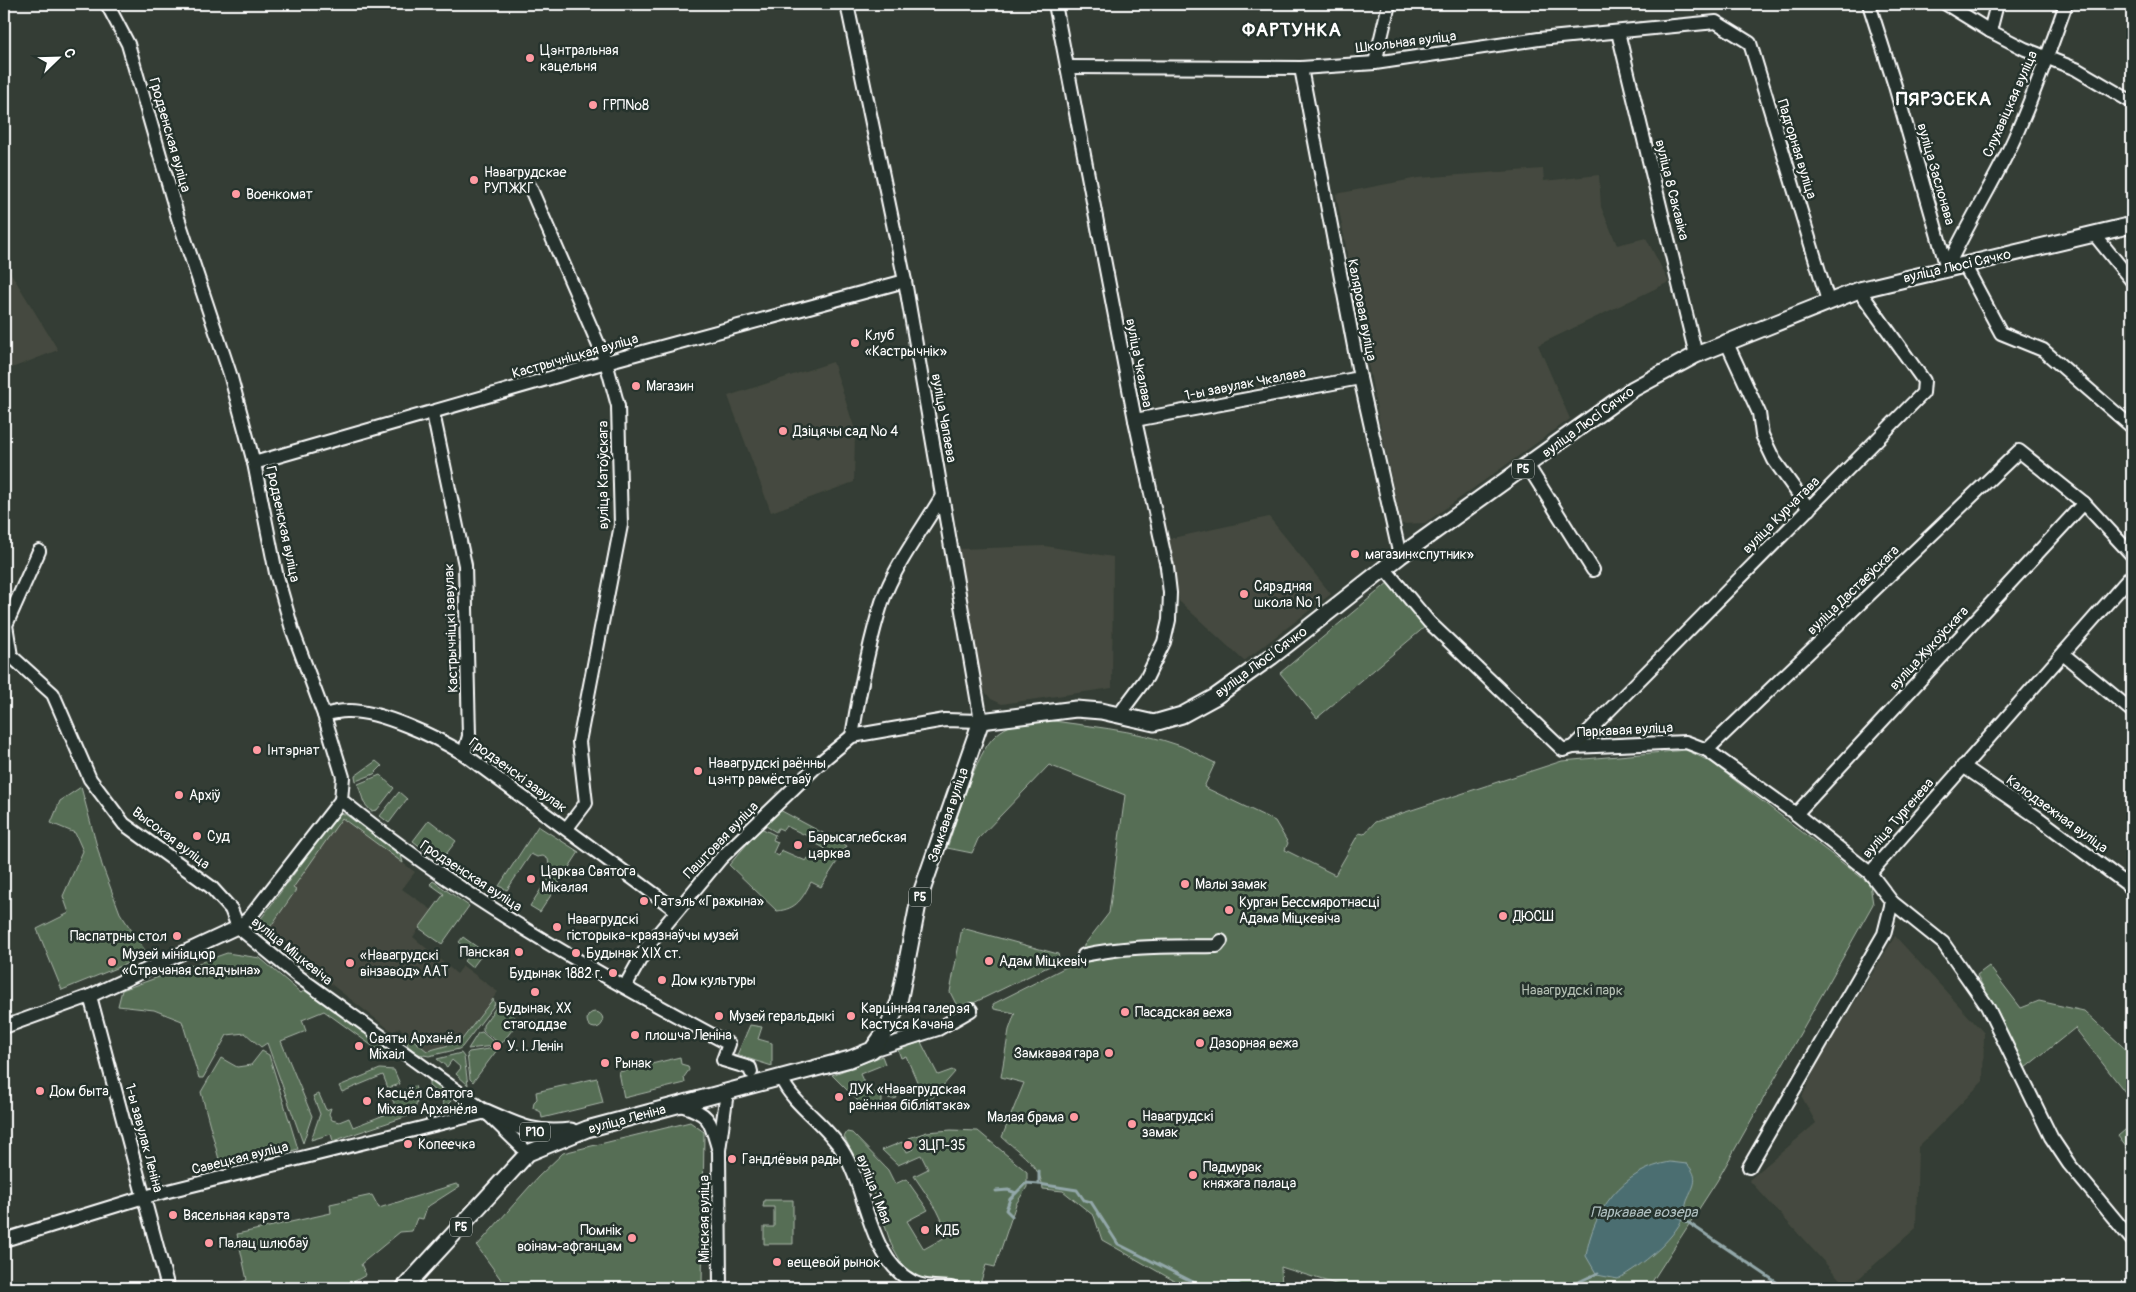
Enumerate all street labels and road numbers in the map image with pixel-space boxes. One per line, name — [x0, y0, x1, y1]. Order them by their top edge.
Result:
street label: Школьная вуліца — [1355, 27, 1457, 57]
street label: Слухавіцкая вуліца — [1979, 48, 2041, 160]
street label: Гродзенская вуліца — [146, 76, 194, 194]
street label: Падгорная вуліца — [1774, 97, 1820, 201]
street label: вуліца Заслонава — [1913, 121, 1959, 227]
street label: вуліца 8 Сакавіка — [1651, 138, 1693, 242]
street label: вуліца Люсі Сячко — [1901, 245, 2013, 287]
street label: Каляровая вуліца — [1344, 258, 1380, 362]
street label: вуліца Чкалава — [1122, 317, 1156, 409]
street label: Кастрычніцкая вуліца — [510, 330, 640, 382]
street label: 1-ы завулак Чкалава — [1183, 364, 1307, 404]
street label: вуліца Чапаева — [928, 372, 960, 464]
street label: вуліца Люсі Сячко — [1538, 383, 1638, 461]
street label: вуліца Катоўскага — [595, 421, 612, 529]
road number: Р5 — [1512, 459, 1534, 478]
street label: Гродзенская вуліца — [262, 464, 304, 584]
street label: вуліца Курчатава — [1739, 473, 1823, 557]
street label: вуліца Дастаеўскага — [1803, 542, 1903, 638]
street label: Кастрычніцкі завулак — [440, 563, 462, 693]
street label: вуліца Жукоўскага — [1886, 603, 1972, 693]
street label: вуліца Люсі Сячко — [1211, 623, 1311, 701]
street label: Паркавая вуліца — [1576, 719, 1674, 741]
street label: Гродзенскі завулак — [466, 734, 570, 816]
street label: Замкавая вуліца — [924, 765, 972, 865]
street label: Калодзежная вуліца — [2003, 771, 2111, 857]
street label: вуліца Тургенева — [1859, 775, 1937, 861]
street label: Паштовая вуліца — [680, 798, 762, 882]
street label: Высокая вуліца — [129, 803, 213, 873]
street label: Гродзенская вуліца — [417, 837, 525, 915]
road number: Р5 — [909, 888, 931, 906]
street label: вуліца Міцкевіча — [248, 913, 336, 989]
street label: 1-ы завулак Леніна — [121, 1082, 167, 1194]
street label: вуліца Леніна — [586, 1101, 668, 1137]
road number: Р10 — [520, 1122, 550, 1142]
street label: Савецкая вуліца — [190, 1138, 290, 1178]
street label: вуліца 1 Мая — [853, 1152, 895, 1226]
street label: Мінская вуліца — [696, 1175, 713, 1263]
road number: Р5 — [450, 1218, 472, 1236]

